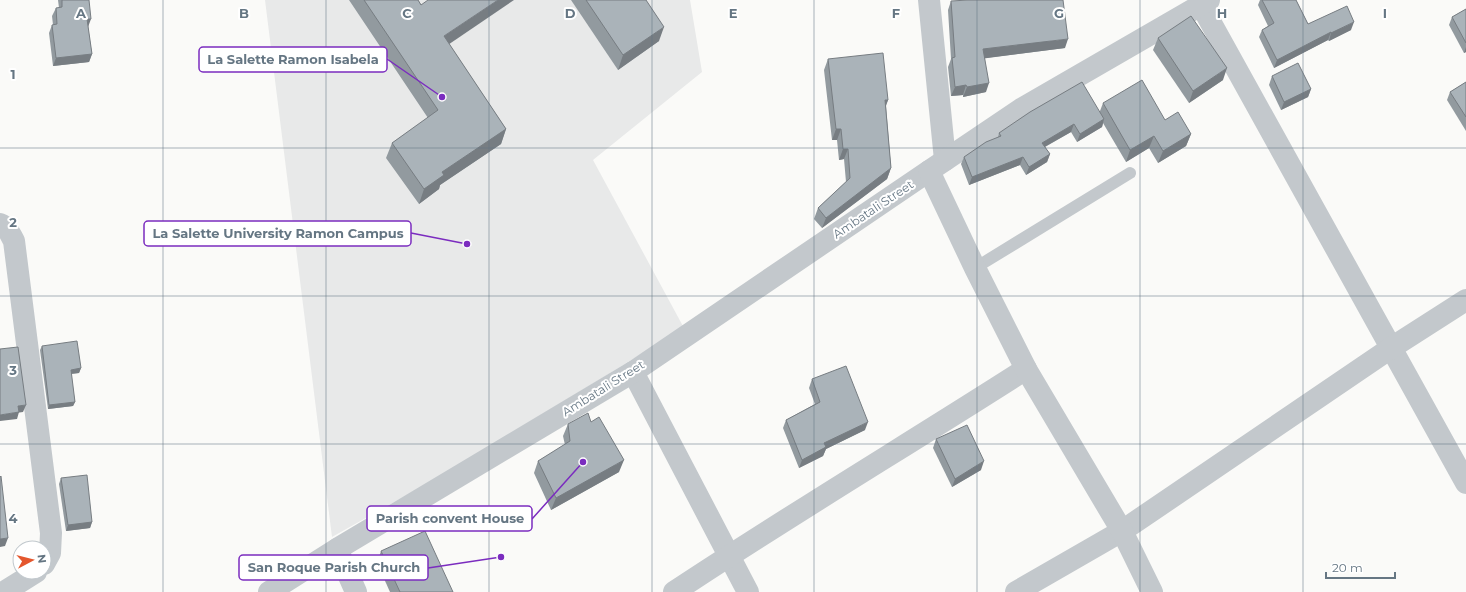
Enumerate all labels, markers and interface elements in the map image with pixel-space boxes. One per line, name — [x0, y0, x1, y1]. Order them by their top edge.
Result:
text: A — [75, 5, 87, 21]
text: B — [239, 5, 249, 21]
text: C — [402, 5, 412, 21]
text: D — [565, 5, 576, 21]
text: E — [729, 5, 738, 21]
text: F — [892, 5, 900, 21]
text: G — [1054, 5, 1064, 21]
text: H — [1217, 5, 1227, 21]
text: I — [1383, 5, 1387, 21]
callout: La Salette Ramon Isabela — [199, 47, 387, 72]
text: La Salette Ramon Isabela — [207, 51, 379, 67]
text: 1 — [10, 66, 16, 82]
street label: Ambatali Street — [830, 176, 916, 242]
text: 2 — [9, 214, 17, 230]
callout: La Salette University Ramon Campus — [144, 221, 411, 246]
text: La Salette University Ramon Campus — [152, 225, 404, 241]
street label: Ambatali Street — [559, 357, 647, 419]
text: 3 — [8, 362, 17, 378]
callout: Parish convent House — [367, 506, 532, 531]
text: 4 — [9, 510, 18, 526]
text: Parish convent House — [376, 510, 524, 526]
north arrow — [12, 540, 52, 580]
text: N — [34, 554, 49, 564]
scale bar — [1326, 554, 1395, 580]
callout: San Roque Parish Church — [239, 555, 428, 580]
text: San Roque Parish Church — [248, 559, 420, 575]
text: 20 m — [1332, 560, 1363, 575]

